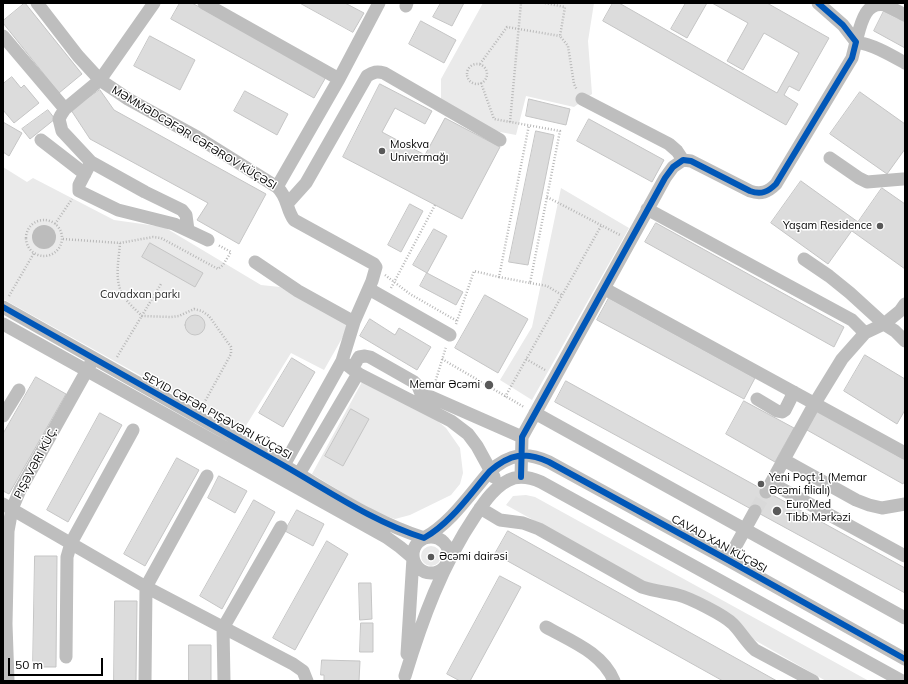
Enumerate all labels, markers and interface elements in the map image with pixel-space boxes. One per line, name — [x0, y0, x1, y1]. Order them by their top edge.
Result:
street label: MƏMMƏDCƏFƏR CƏFƏROV KÜÇƏSI — [109, 84, 279, 192]
place label: Moskva Univermağı — [390, 138, 448, 164]
marker: Moskva Univermağı — [377, 146, 387, 156]
place label: Yaşam Residence — [783, 219, 872, 233]
marker: Yaşam Residence — [875, 221, 885, 231]
park label: Cavadxan parkı — [100, 288, 180, 302]
street label: SEYID CƏFƏR PIŞƏVƏRI KÜÇƏSI — [140, 369, 294, 463]
place label: Memar Əcəmi — [410, 378, 480, 392]
marker: Memar Əcəmi — [483, 379, 495, 391]
street label: PIŞƏVƏRI KÜÇ. — [12, 425, 60, 501]
place label: Yeni Poçt 1 (Memar Əcəmi filialı) — [769, 471, 867, 497]
marker: Yeni Poçt 1 (Memar Əcəmi filialı) — [756, 479, 766, 489]
place label: EuroMed Tibb Mərkəzi — [786, 498, 851, 524]
marker: EuroMed Tibb Mərkəzi — [771, 505, 783, 517]
street label: CAVAD XAN KÜÇƏSI — [669, 512, 769, 576]
place label: Əcəmi dairəsi — [439, 550, 508, 564]
marker: Əcəmi dairəsi — [426, 552, 436, 562]
scale bar — [10, 650, 105, 676]
text: 50 m — [15, 657, 43, 672]

